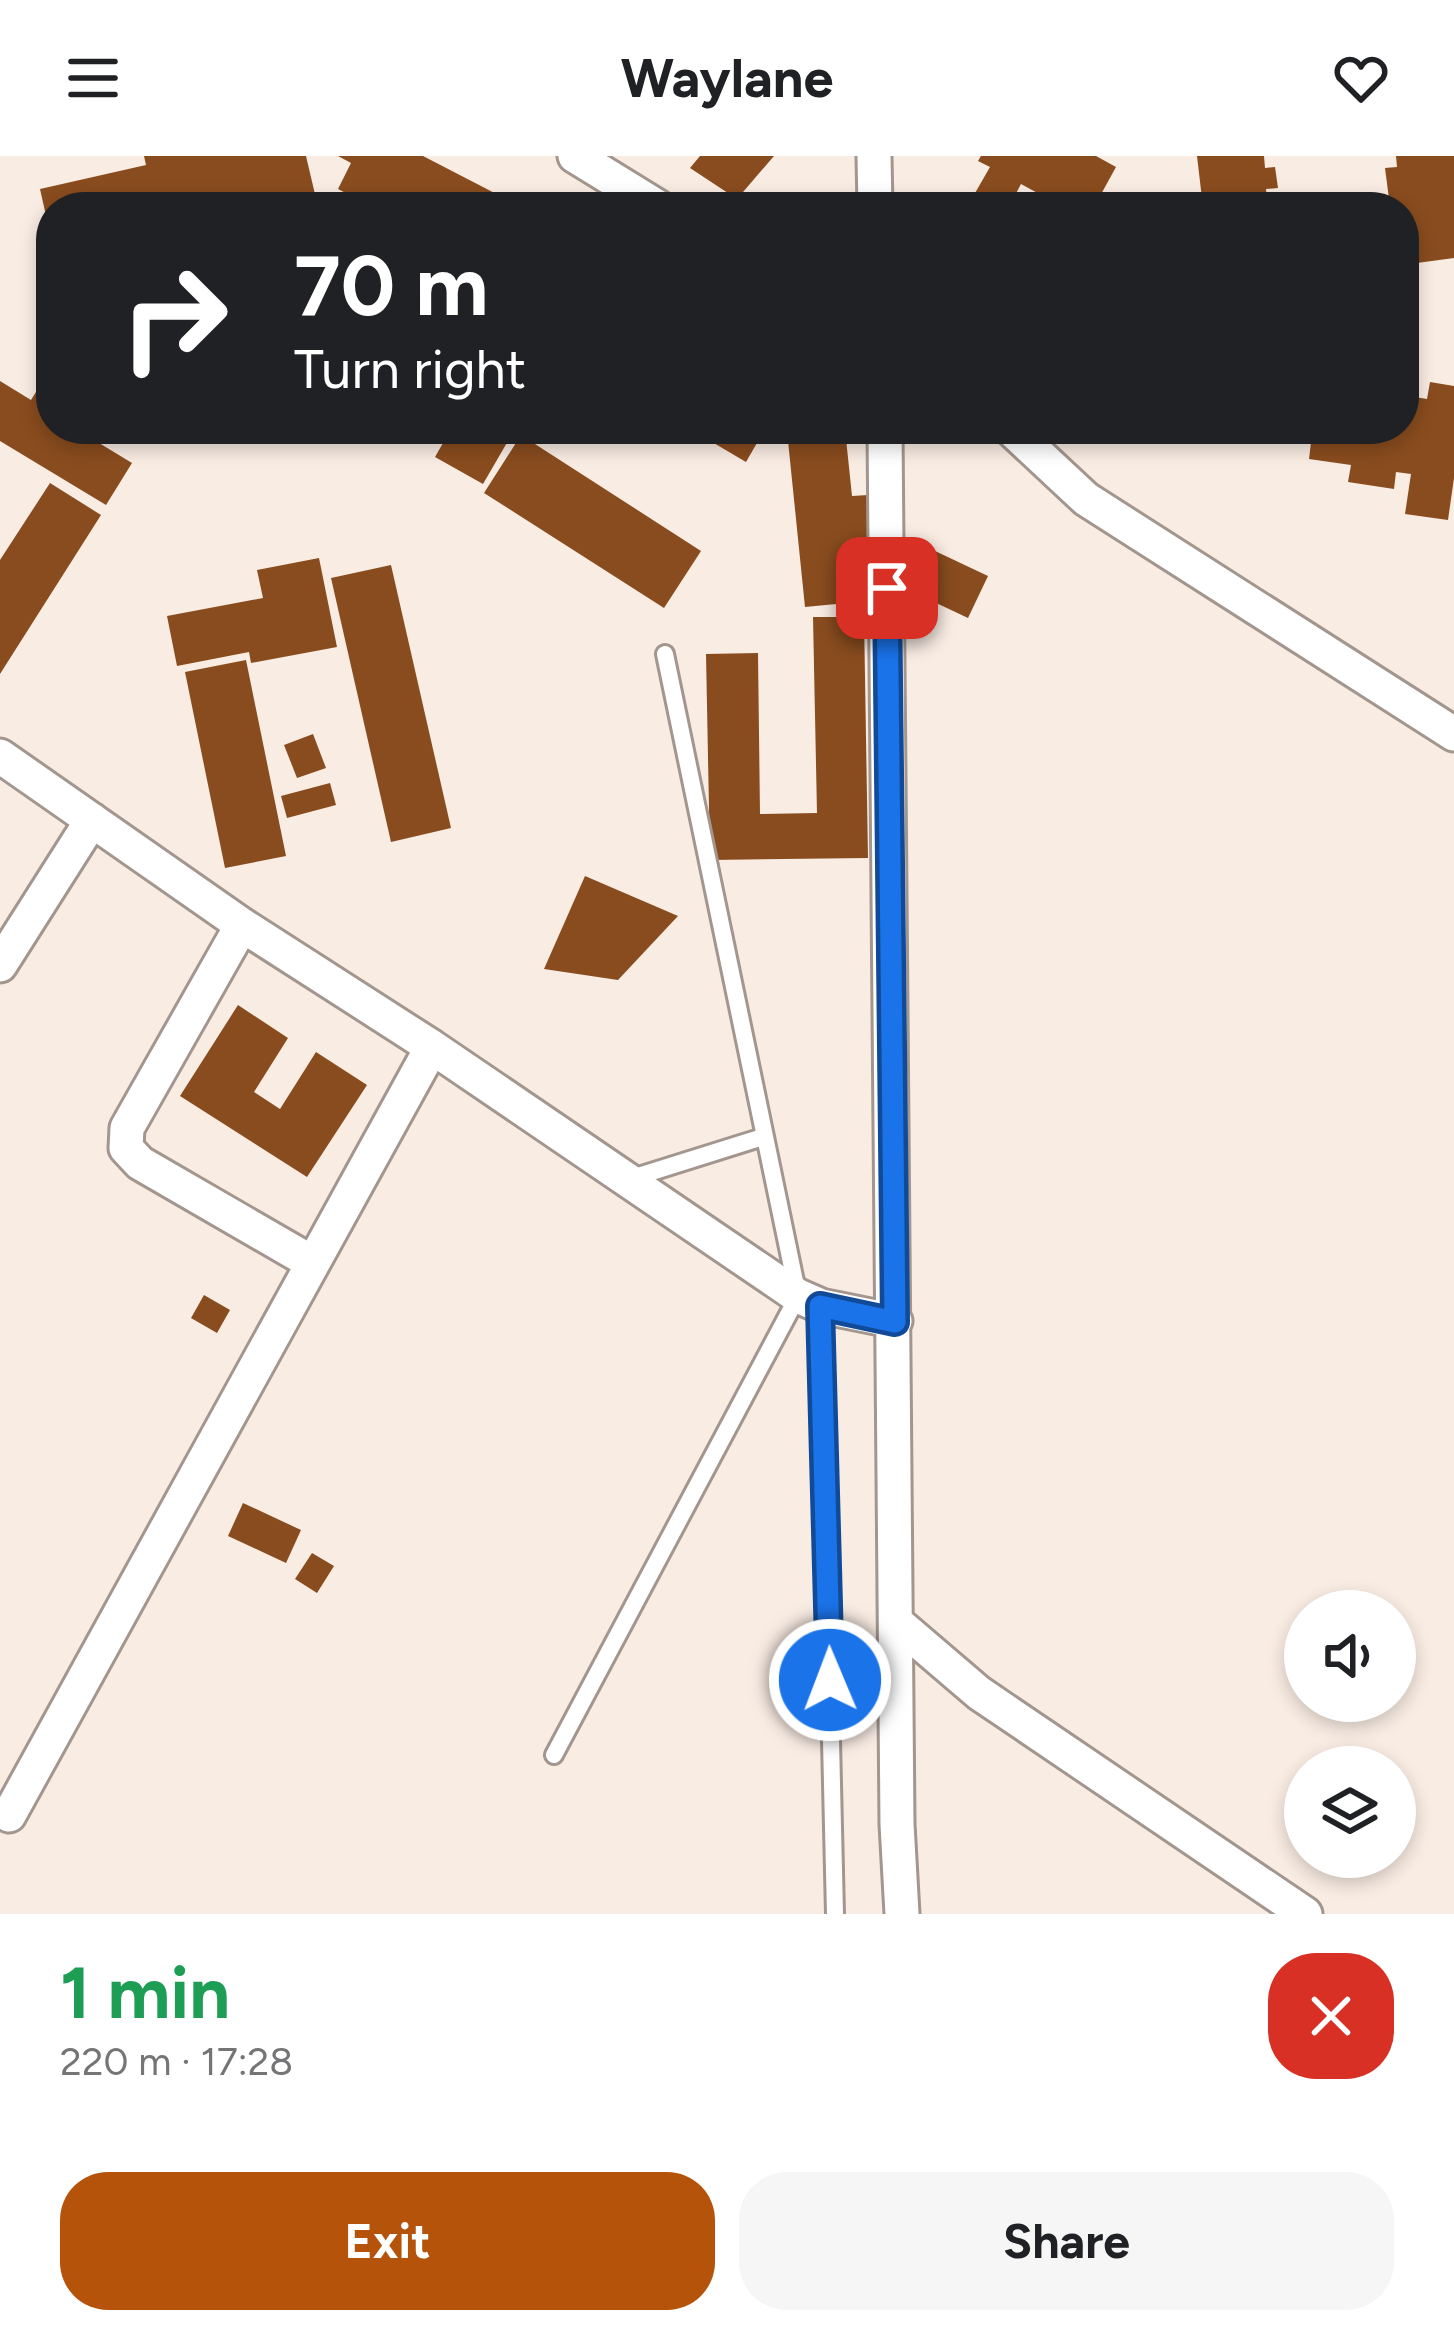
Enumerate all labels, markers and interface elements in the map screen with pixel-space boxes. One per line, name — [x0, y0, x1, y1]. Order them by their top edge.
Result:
icon: menu — [60, 45, 126, 111]
icon: heart — [1328, 45, 1394, 111]
text: Waylane — [621, 46, 833, 111]
text: 70 m — [294, 235, 488, 336]
icon: right — [96, 240, 252, 396]
text: Turn right — [294, 337, 526, 402]
pin — [836, 537, 938, 639]
icon: arrive — [854, 555, 920, 621]
map controls — [1284, 1590, 1416, 1878]
button: sound — [1284, 1590, 1416, 1722]
position arrow — [767, 1617, 893, 1743]
button: layers — [1284, 1746, 1416, 1878]
text: 1 min — [60, 1950, 230, 2036]
button: close — [1268, 1953, 1394, 2079]
text: 220 m · 17:28 — [60, 2038, 293, 2085]
button: Exit — [60, 2172, 715, 2310]
button: Share — [739, 2172, 1394, 2310]

